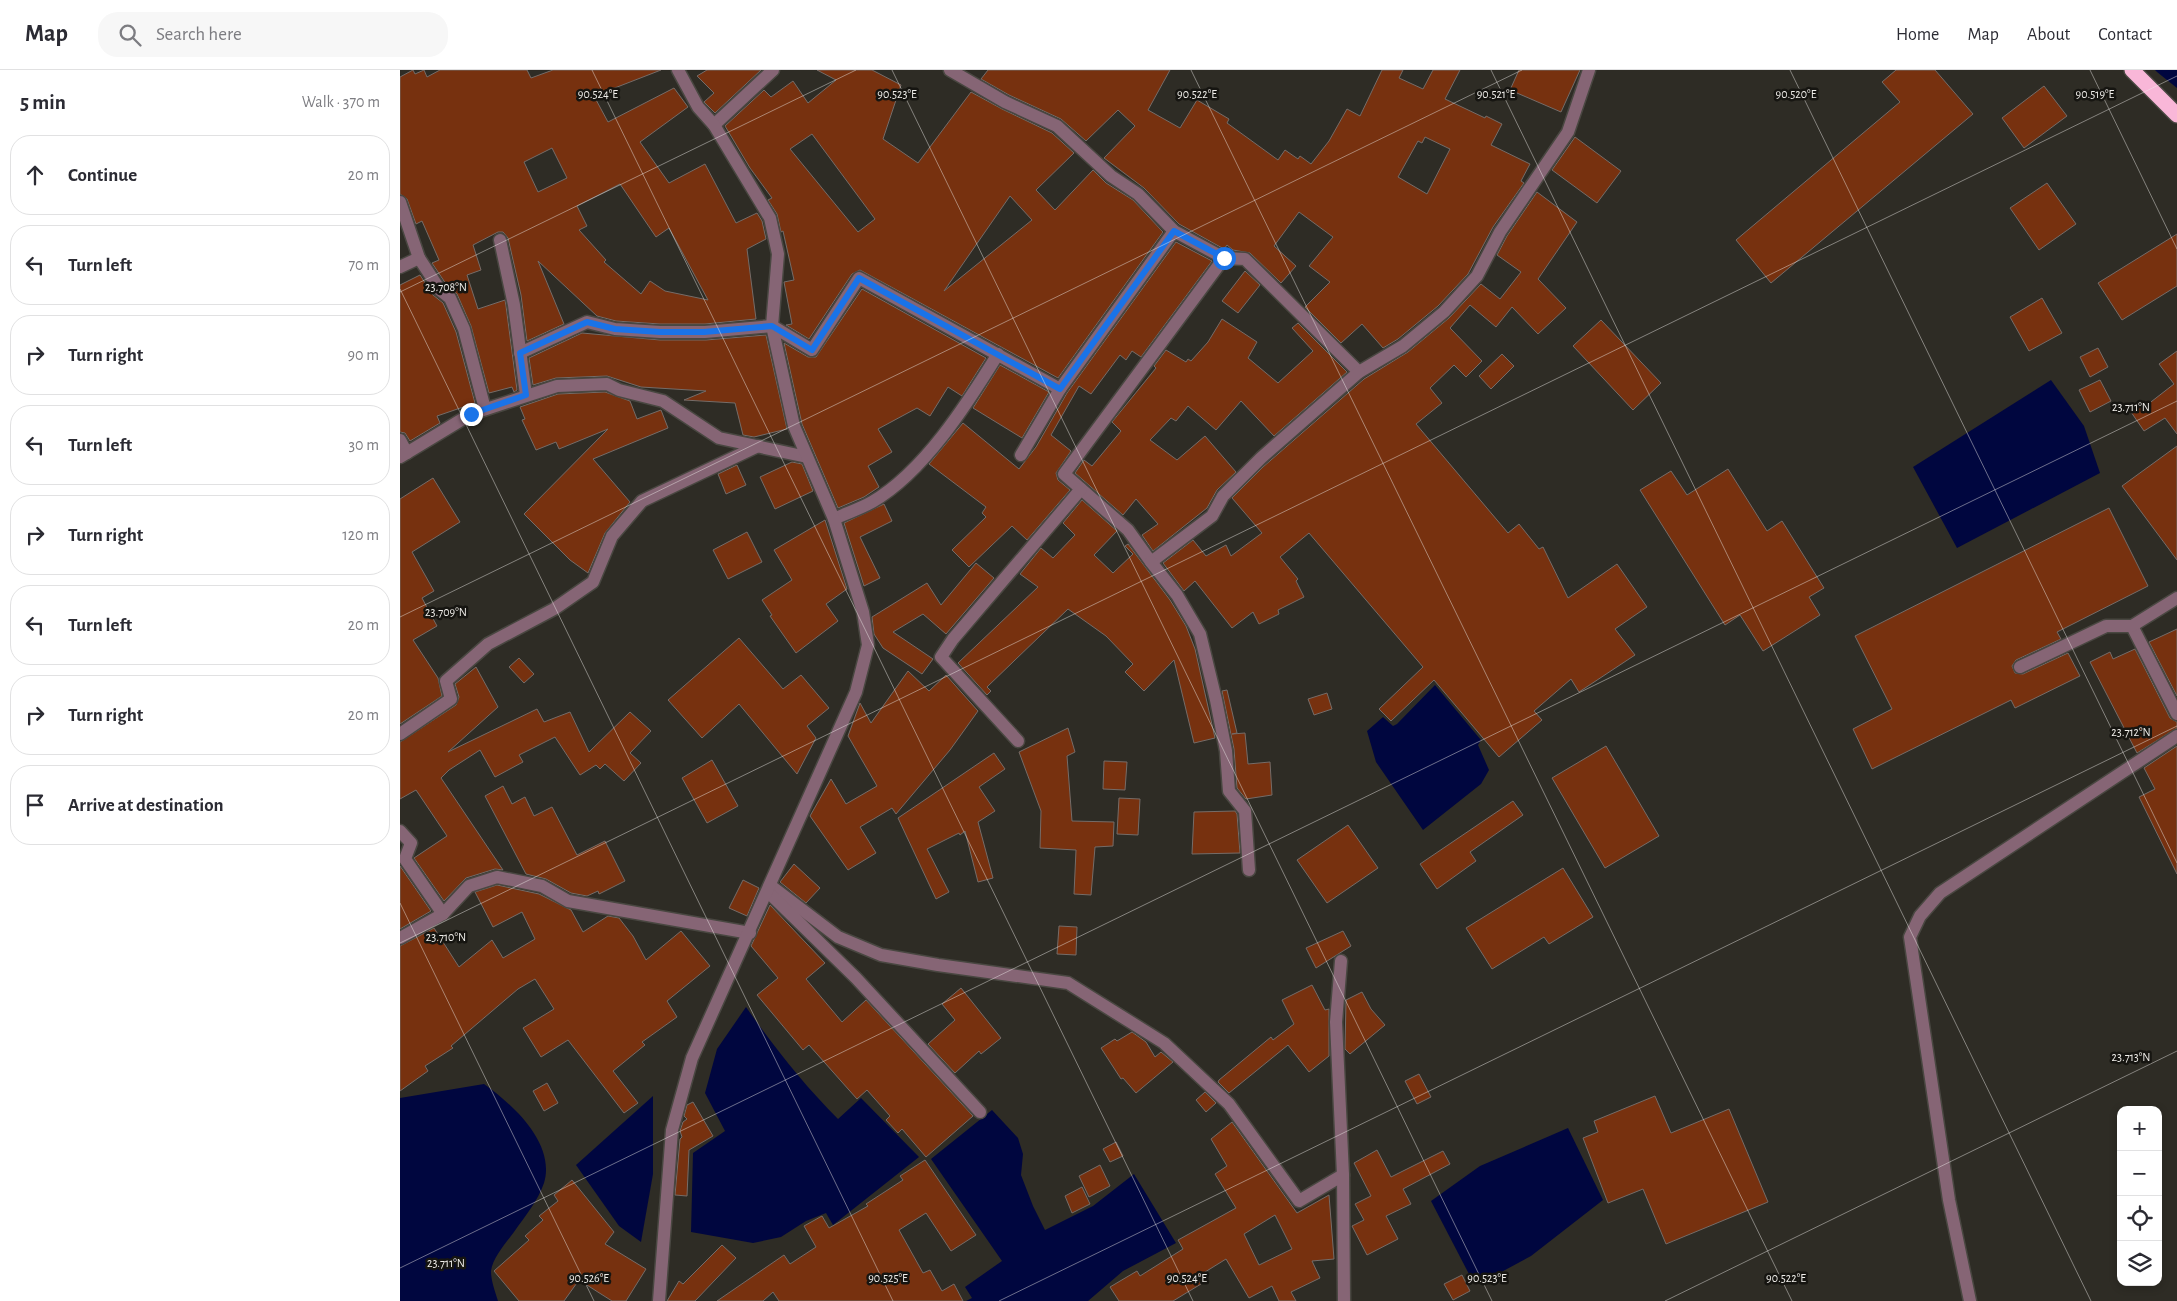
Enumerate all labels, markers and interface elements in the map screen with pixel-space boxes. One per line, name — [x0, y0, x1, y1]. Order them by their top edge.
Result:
search box — [98, 12, 448, 57]
icon: search — [116, 21, 144, 49]
text: Map — [25, 22, 68, 46]
text: Search here — [156, 25, 242, 44]
text: Home — [1896, 26, 1939, 44]
text: Map — [1967, 26, 1999, 44]
text: About — [2027, 26, 2070, 44]
text: Contact — [2098, 26, 2152, 44]
text: 90.524°E — [578, 88, 618, 100]
text: 90.523°E — [877, 88, 917, 100]
text: 90.522°E — [1177, 88, 1217, 100]
text: 90.521°E — [1477, 88, 1516, 100]
text: 90.520°E — [1776, 88, 1817, 100]
text: 90.519°E — [2076, 88, 2115, 100]
text: 5 min — [20, 92, 66, 113]
text: Walk · 370 m — [302, 94, 380, 110]
icon: ahead — [21, 161, 49, 189]
text: Continue — [68, 166, 137, 185]
text: 20 m — [348, 167, 379, 183]
route start — [1213, 247, 1236, 270]
icon: left — [21, 251, 49, 279]
text: Turn left — [68, 256, 132, 275]
text: 70 m — [348, 257, 379, 273]
text: 23.708°N — [425, 281, 467, 293]
icon: right — [21, 341, 49, 369]
text: Turn right — [68, 346, 143, 365]
text: 90 m — [348, 347, 379, 363]
text: 23.711°N — [2112, 401, 2150, 413]
route end — [460, 403, 483, 426]
icon: left — [21, 431, 49, 459]
text: Turn left — [68, 436, 132, 455]
text: 30 m — [349, 437, 379, 453]
icon: right — [21, 521, 49, 549]
text: Turn right — [68, 526, 143, 545]
text: 120 m — [342, 527, 379, 543]
text: 23.709°N — [425, 606, 467, 618]
icon: left — [21, 611, 49, 639]
text: Turn left — [68, 616, 132, 635]
text: 20 m — [348, 617, 379, 633]
icon: right — [21, 701, 49, 729]
text: Turn right — [68, 706, 143, 725]
text: 20 m — [348, 707, 379, 723]
text: 23.712°N — [2111, 726, 2151, 738]
icon: arrive — [21, 791, 49, 819]
text: Arrive at destination — [68, 796, 224, 815]
text: 23.710°N — [426, 931, 466, 943]
text: 23.713°N — [2112, 1051, 2150, 1063]
map controls — [2117, 1106, 2162, 1286]
button: + — [2117, 1106, 2162, 1151]
button: − — [2117, 1151, 2162, 1196]
button: locate — [2117, 1196, 2162, 1241]
button: layers — [2117, 1241, 2162, 1286]
text: 23.711°N — [427, 1257, 465, 1269]
text: 90.526°E — [569, 1272, 609, 1284]
text: 90.525°E — [868, 1272, 908, 1284]
text: 90.524°E — [1167, 1272, 1207, 1284]
text: 90.523°E — [1467, 1272, 1507, 1284]
text: 90.522°E — [1766, 1272, 1806, 1284]

